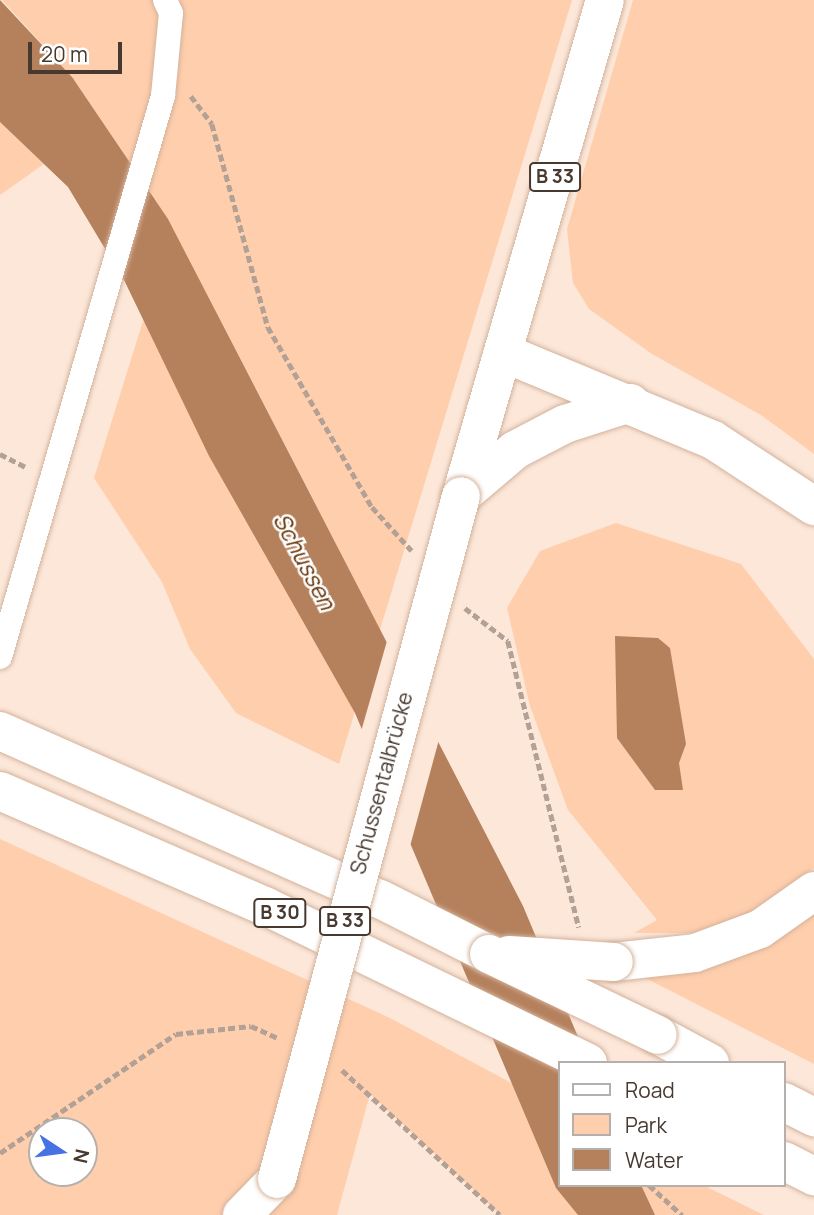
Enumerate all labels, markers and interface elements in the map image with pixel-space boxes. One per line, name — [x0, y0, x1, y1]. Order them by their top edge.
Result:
scale bar — [32, 28, 126, 72]
text: 20 m — [41, 40, 88, 68]
road number: B 33 — [529, 162, 581, 192]
water label: Schussen — [268, 508, 342, 614]
street label: Schussentalbrücke — [345, 689, 417, 877]
road number: B 30 — [252, 897, 308, 928]
road number: B 33 — [319, 906, 371, 937]
legend — [558, 1061, 786, 1187]
text: Road — [625, 1076, 675, 1104]
text: Park — [625, 1111, 667, 1139]
north arrow — [28, 1117, 98, 1187]
text: Water — [625, 1146, 683, 1174]
text: N — [67, 1147, 96, 1166]

